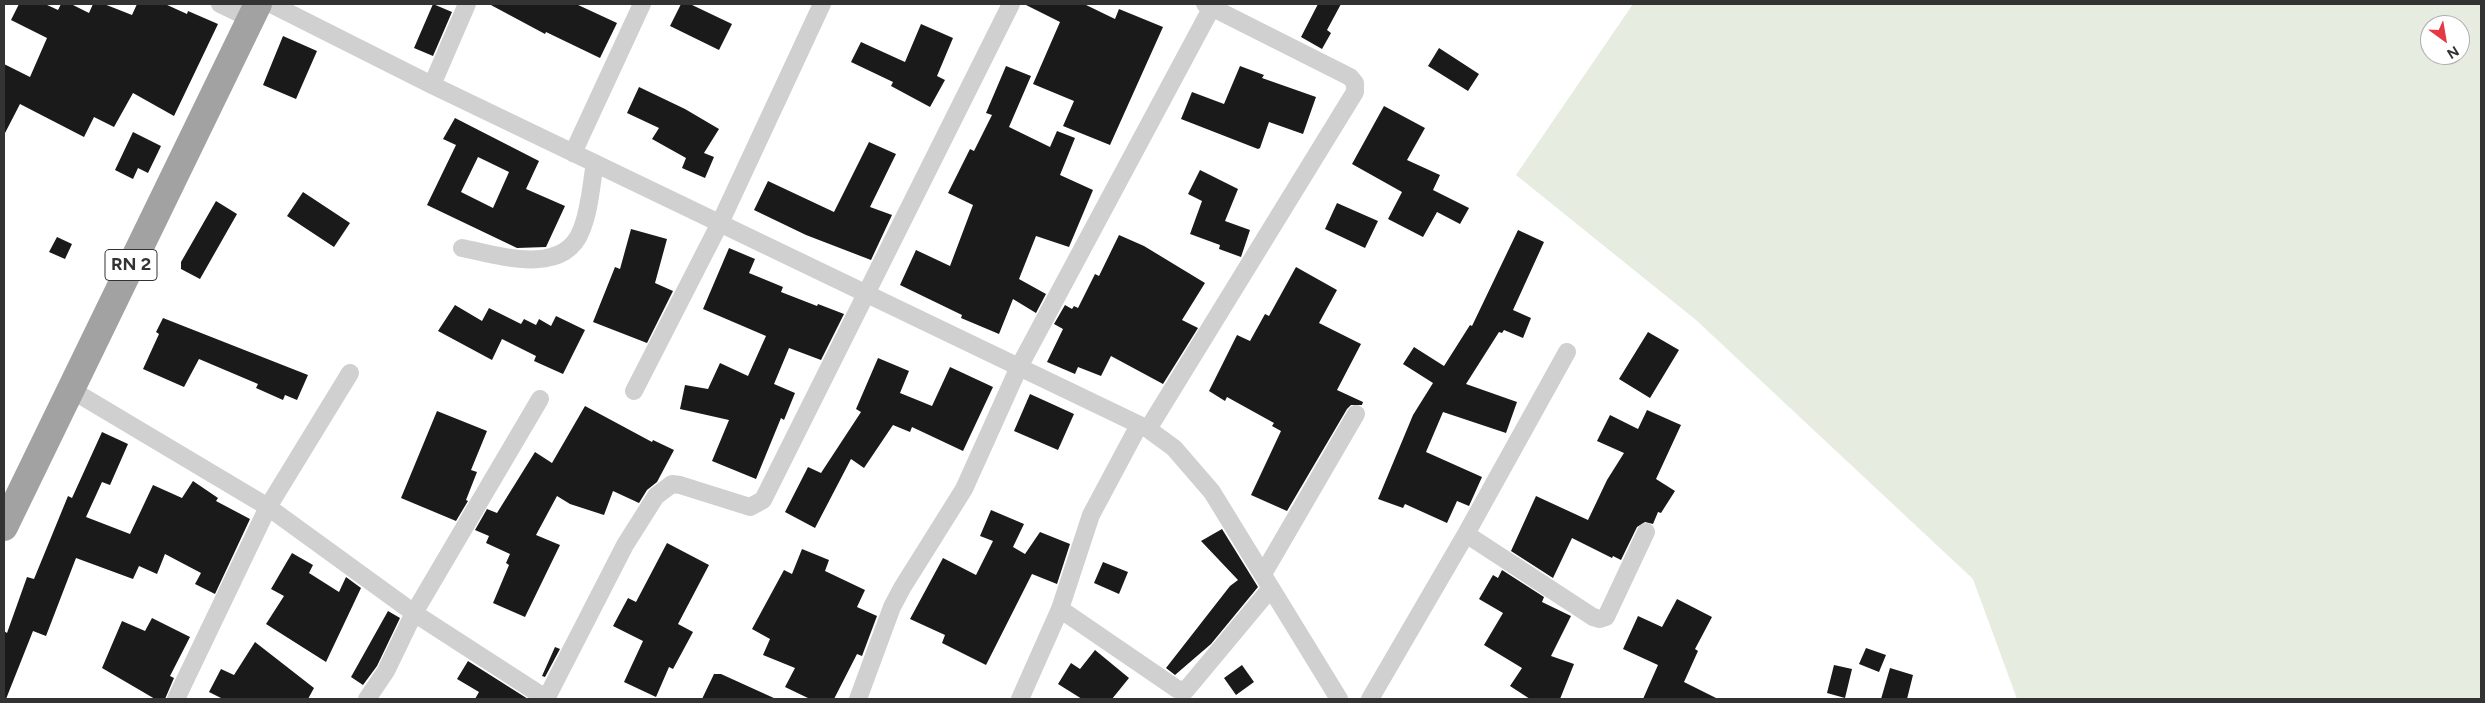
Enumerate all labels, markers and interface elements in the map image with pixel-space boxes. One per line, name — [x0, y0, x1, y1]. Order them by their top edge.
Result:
north arrow — [2420, 15, 2470, 65]
text: N — [2444, 42, 2462, 62]
road number: RN 2 — [105, 250, 157, 280]

